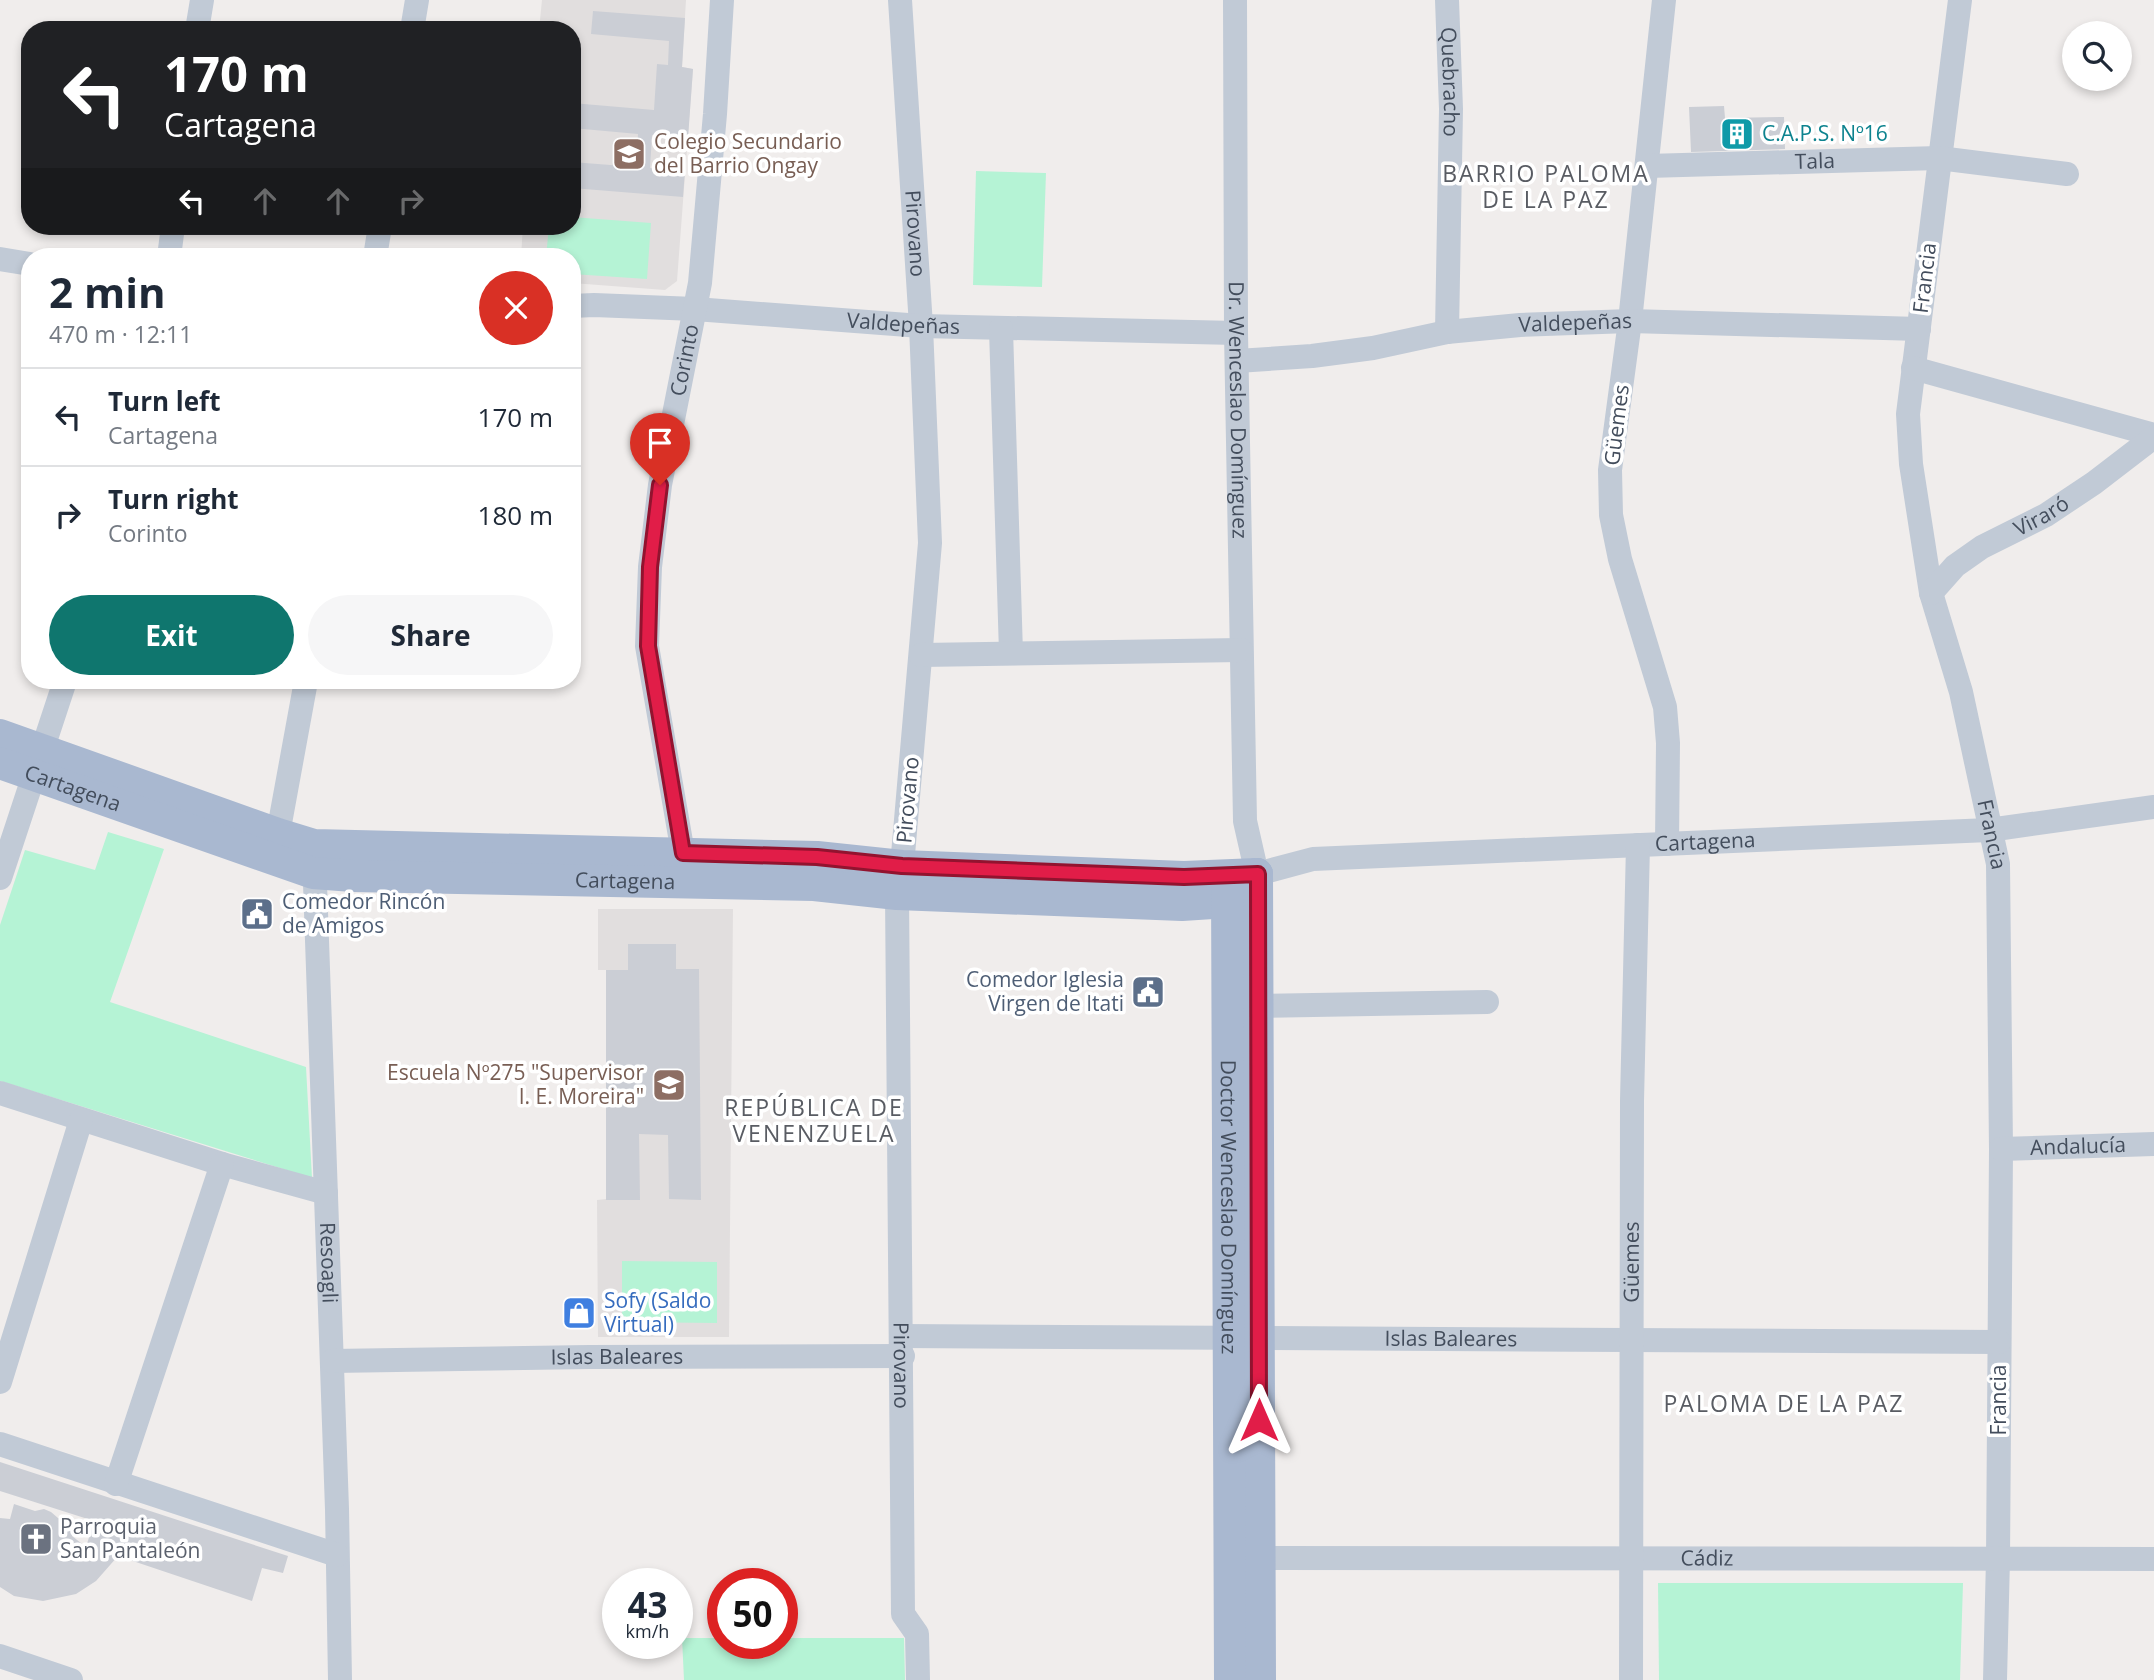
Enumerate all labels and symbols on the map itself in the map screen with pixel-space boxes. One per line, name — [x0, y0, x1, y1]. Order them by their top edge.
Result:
street label: Quebracho — [1435, 27, 1466, 137]
building icon: C.A.P.S. Nº16 — [1718, 115, 1756, 153]
place label: C.A.P.S. Nº16 — [1762, 119, 1888, 147]
place label: Colegio Secundario del Barrio Ongay — [654, 127, 842, 179]
school or university icon: Colegio Secundario del Barrio Ongay — [610, 135, 648, 173]
street label: Tala — [1794, 146, 1835, 175]
district label: BARRIO PALOMA DE LA PAZ — [1442, 157, 1650, 215]
street label: Pirovano — [899, 189, 933, 278]
street label: Francia — [1906, 241, 1942, 315]
street label: Dr. Wenceslao Domínguez — [1223, 281, 1255, 539]
street label: Valdepeñas — [846, 305, 960, 340]
street label: Valdepeñas — [1518, 306, 1632, 338]
street label: Corinto — [663, 322, 705, 398]
street label: Güemes — [1597, 383, 1635, 467]
pin — [630, 413, 690, 485]
street label: Viraró — [2009, 489, 2074, 542]
street label: Pirovano — [889, 755, 925, 844]
street label: Cartagena — [21, 758, 125, 817]
street label: Francia — [1971, 797, 2014, 872]
street label: Cartagena — [1654, 825, 1756, 857]
street label: Cartagena — [575, 865, 676, 895]
place label: Comedor Rincón de Amigos — [282, 887, 445, 939]
public building icon: Comedor Rincón de Amigos — [238, 895, 276, 933]
place label: Comedor Iglesia Virgen de Itati — [966, 965, 1124, 1017]
public building icon: Comedor Iglesia Virgen de Itati — [1129, 973, 1167, 1011]
place label: Escuela Nº275 "Supervisor I. E. Moreira" — [387, 1058, 644, 1110]
street label: Doctor Wenceslao Domínguez — [1215, 1060, 1244, 1355]
school or university icon: Escuela Nº275 "Supervisor I. E. Moreira" — [650, 1066, 688, 1104]
district label: REPÚBLICA DE VENENZUELA — [724, 1091, 904, 1149]
street label: Andalucía — [2030, 1130, 2126, 1161]
street label: Güemes — [1617, 1221, 1645, 1303]
street label: Resoagli — [314, 1222, 345, 1304]
place label: Sofy (Saldo Virtual) — [604, 1286, 711, 1338]
shop icon: Sofy (Saldo Virtual) — [560, 1294, 598, 1332]
street label: Pirovano — [888, 1322, 916, 1409]
street label: Islas Baleares — [1385, 1324, 1517, 1352]
street label: Islas Baleares — [550, 1342, 683, 1371]
street label: Francia — [1984, 1365, 2012, 1436]
position arrow — [1222, 1383, 1296, 1457]
district label: PALOMA DE LA PAZ — [1664, 1387, 1905, 1419]
place label: Parroquia San Pantaleón — [60, 1512, 200, 1564]
church icon: Parroquia San Pantaleón — [17, 1520, 55, 1558]
street label: Cádiz — [1681, 1543, 1734, 1572]
speed limit sign: 50 — [707, 1568, 798, 1659]

